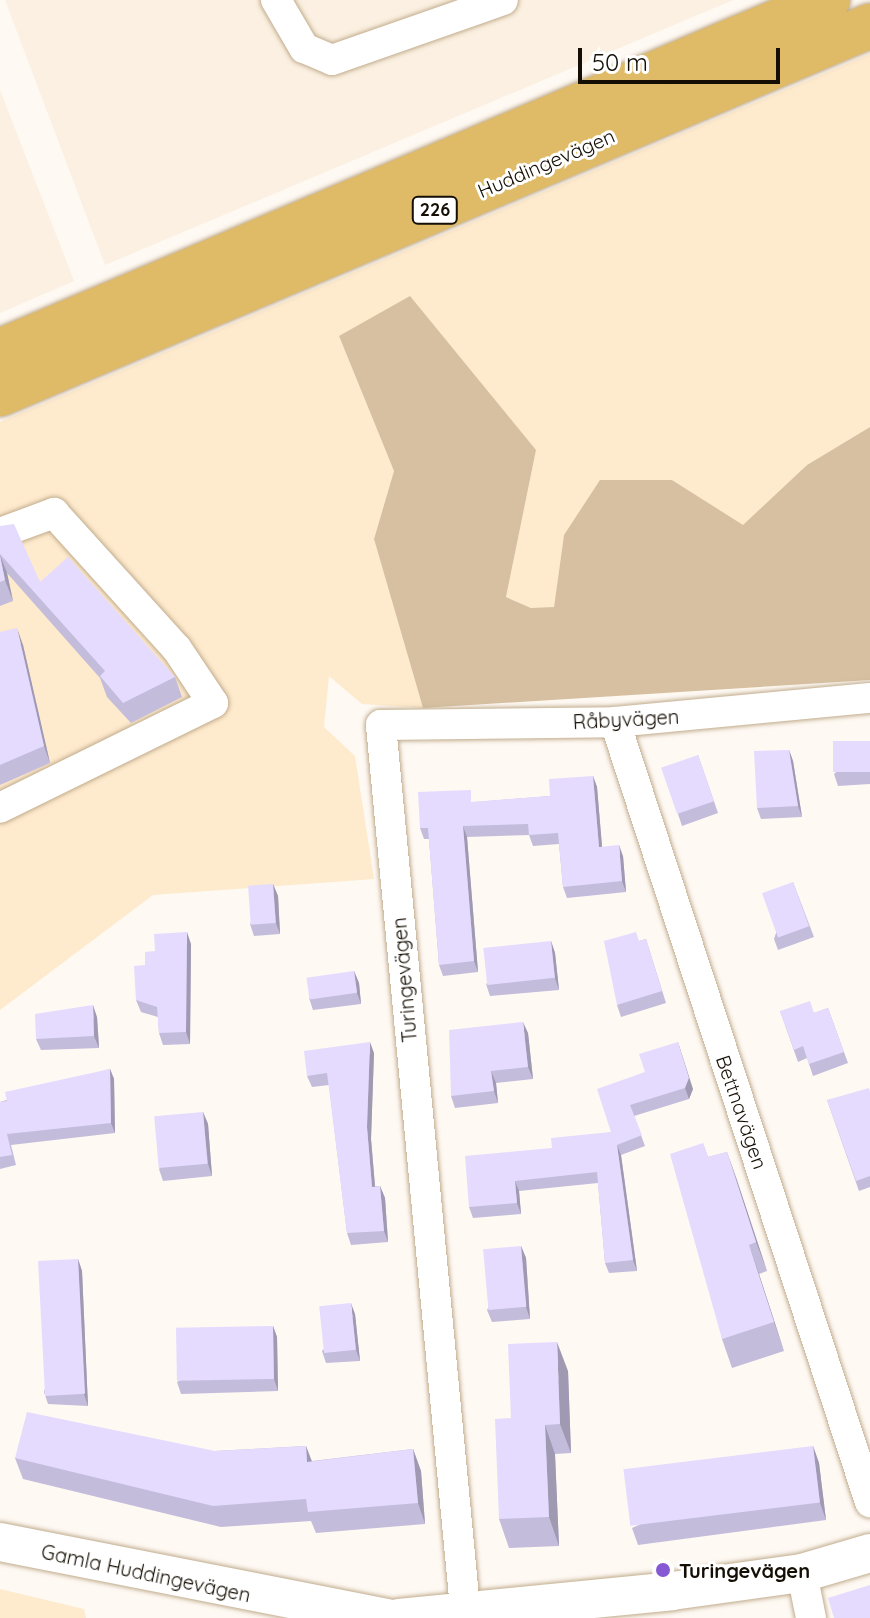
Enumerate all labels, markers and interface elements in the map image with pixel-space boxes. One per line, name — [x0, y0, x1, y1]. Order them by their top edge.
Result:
scale bar — [582, 32, 784, 82]
text: 50 m — [592, 47, 648, 77]
street label: Huddingevägen — [474, 123, 618, 203]
road number: 226 — [411, 196, 459, 224]
street label: Råbyvägen — [572, 704, 680, 734]
street label: Turingevägen — [387, 916, 421, 1044]
street label: Bettnavägen — [711, 1052, 773, 1172]
street label: Gamla Huddingevägen — [39, 1539, 253, 1607]
place label: Turingevägen — [679, 1558, 810, 1582]
marker: Turingevägen — [654, 1561, 672, 1579]

